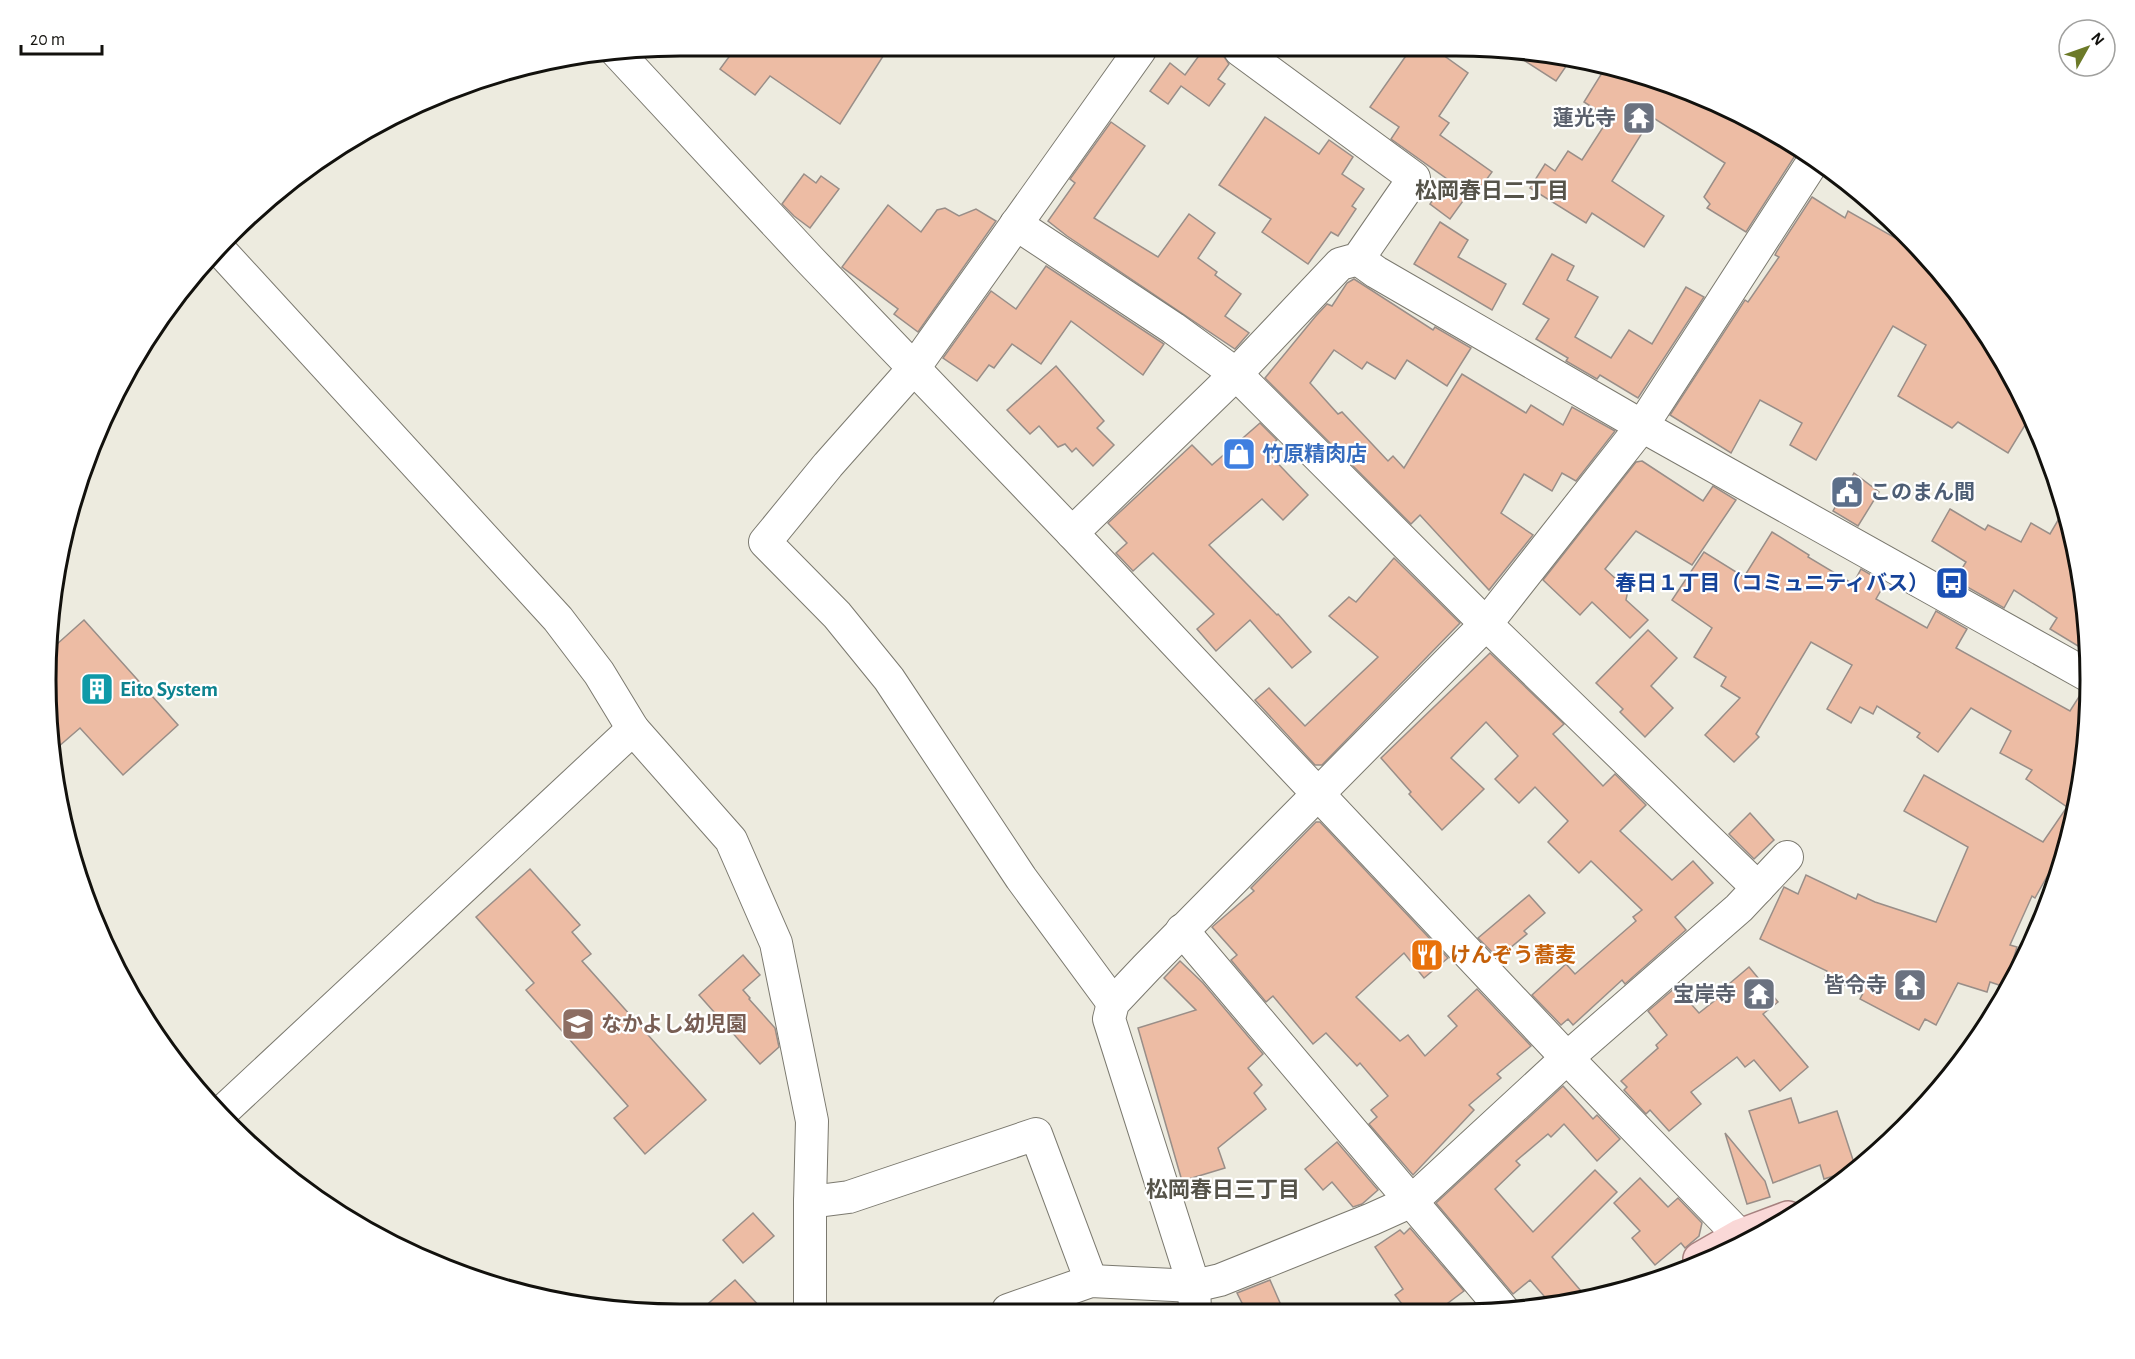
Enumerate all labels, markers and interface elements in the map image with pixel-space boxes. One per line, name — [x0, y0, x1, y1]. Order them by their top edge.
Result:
scale bar — [21, 18, 102, 56]
north arrow — [2057, 18, 2117, 78]
text: N — [2088, 30, 2107, 48]
text: 20 m — [30, 31, 65, 49]
temple icon: 蓮光寺 — [1621, 100, 1657, 136]
place label: 蓮光寺 — [1553, 107, 1616, 129]
district label: 松岡春日二丁目 — [1415, 179, 1569, 202]
shop icon: 竹原精肉店 — [1221, 436, 1257, 472]
place label: 竹原精肉店 — [1262, 442, 1367, 465]
public building icon: このまん間 — [1829, 474, 1865, 510]
place label: このまん間 — [1870, 482, 1975, 503]
bus stop icon: 春日１丁目（コミュニティバス） — [1934, 565, 1970, 601]
place label: 春日１丁目（コミュニティバス） — [1615, 571, 1929, 594]
building icon: Eito System — [79, 671, 115, 707]
place label: Eito System — [120, 679, 218, 700]
restaurant icon: けんぞう蕎麦 — [1409, 937, 1445, 973]
place label: けんぞう蕎麦 — [1450, 944, 1576, 966]
temple icon: 皆令寺 — [1892, 967, 1928, 1003]
place label: 皆令寺 — [1824, 974, 1887, 996]
temple icon: 宝岸寺 — [1741, 976, 1777, 1012]
place label: 宝岸寺 — [1673, 983, 1736, 1005]
school or university icon: なかよし幼児園 — [560, 1006, 596, 1042]
place label: なかよし幼児園 — [601, 1013, 747, 1035]
district label: 松岡春日三丁目 — [1146, 1178, 1300, 1201]

